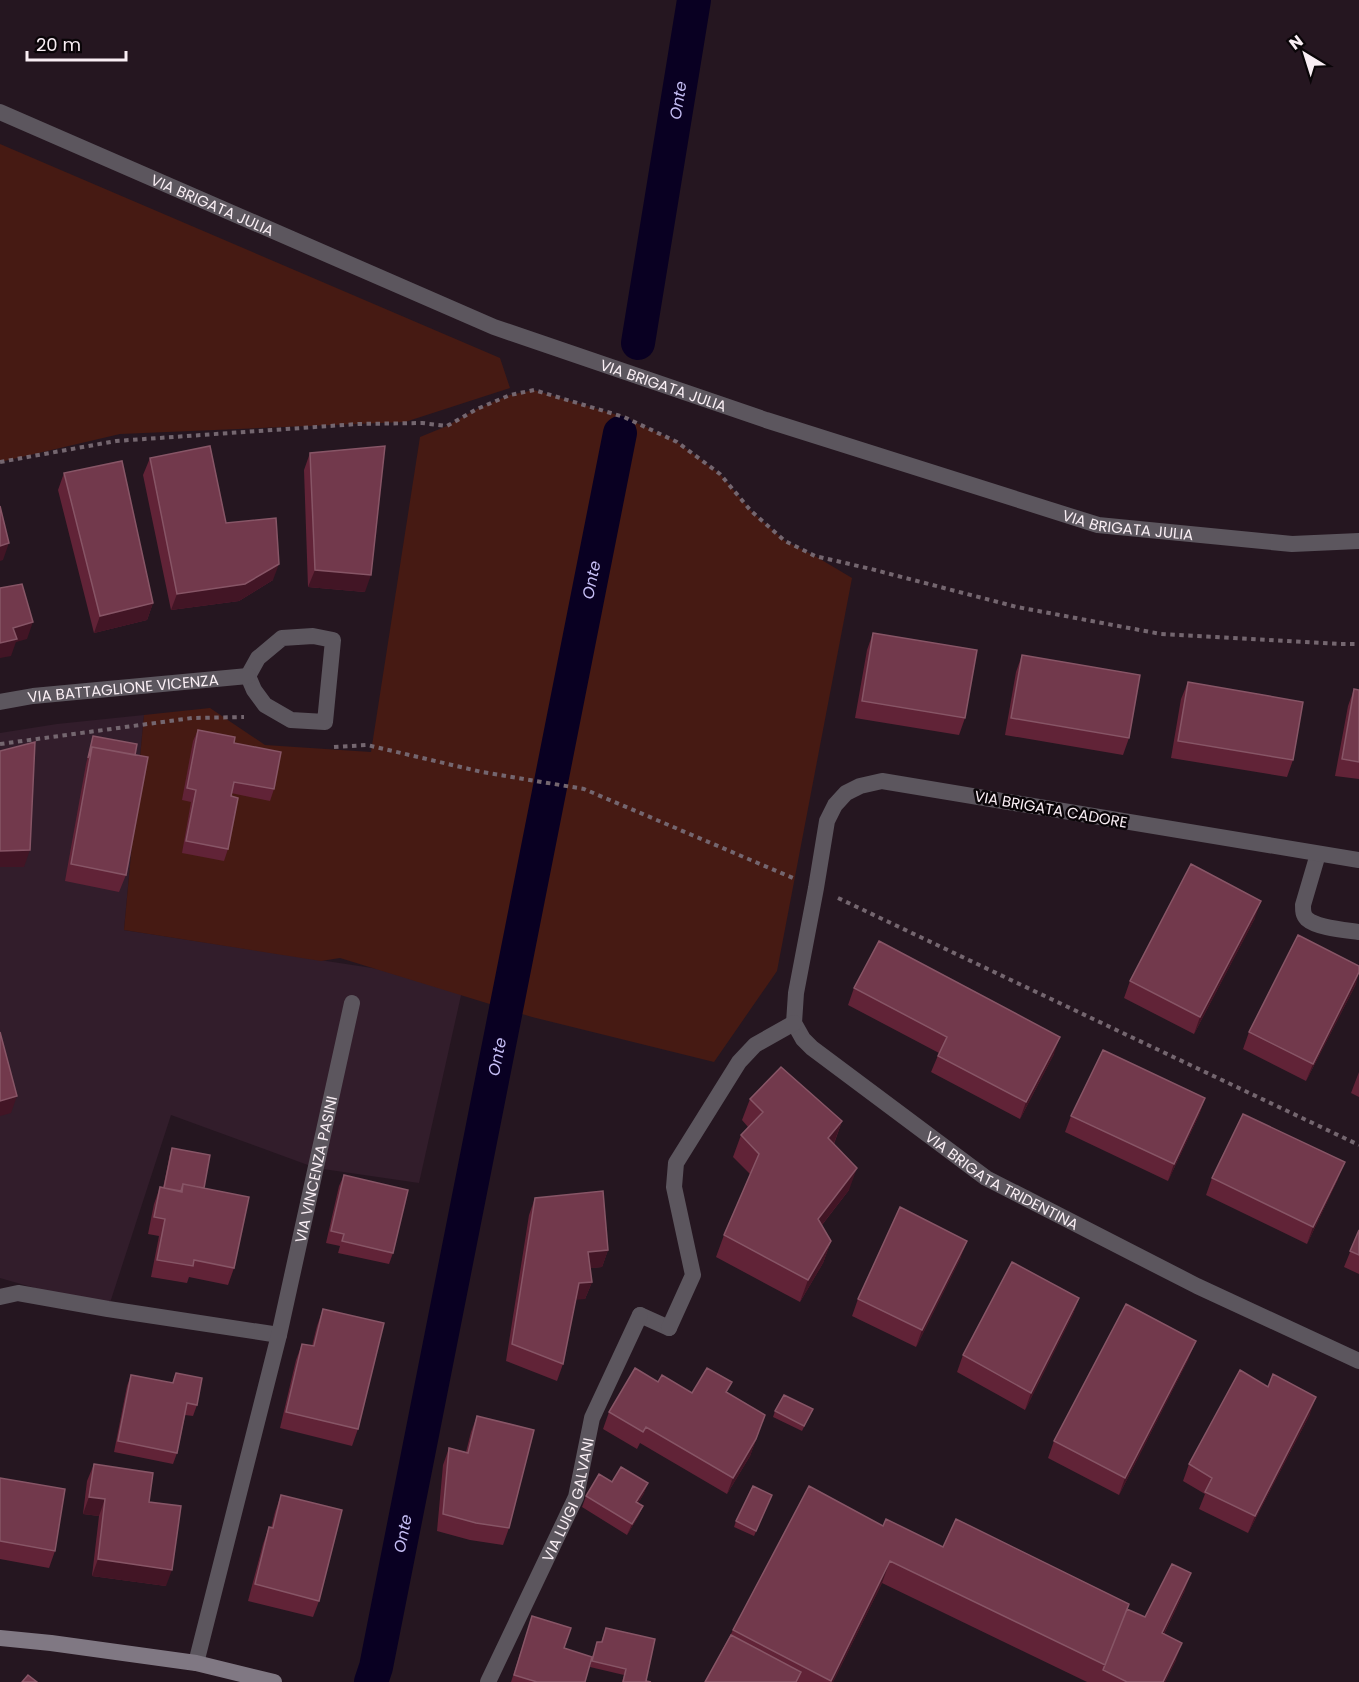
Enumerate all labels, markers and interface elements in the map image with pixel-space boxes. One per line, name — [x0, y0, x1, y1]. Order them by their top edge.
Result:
scale bar — [27, 24, 126, 62]
north arrow — [1275, 24, 1335, 84]
text: N — [1284, 30, 1308, 55]
text: 20 m — [36, 32, 81, 57]
water label: Onte — [663, 79, 692, 121]
street label: VIA BRIGATA JULIA — [148, 169, 278, 241]
street label: VIA BRIGATA JULIA — [598, 354, 730, 416]
street label: VIA BRIGATA JULIA — [1060, 504, 1194, 545]
water label: Onte — [576, 559, 606, 601]
street label: VIA BATTAGLIONE VICENZA — [26, 668, 219, 707]
street label: VIA BRIGATA CADORE — [973, 785, 1129, 833]
water label: Onte — [482, 1035, 512, 1078]
street label: VIA VINCENZA PASINI — [289, 1094, 342, 1245]
street label: VIA BRIGATA TRIDENTINA — [921, 1126, 1083, 1234]
street label: VIA LUIGI GALVANI — [536, 1436, 598, 1565]
water label: Onte — [387, 1512, 417, 1555]

